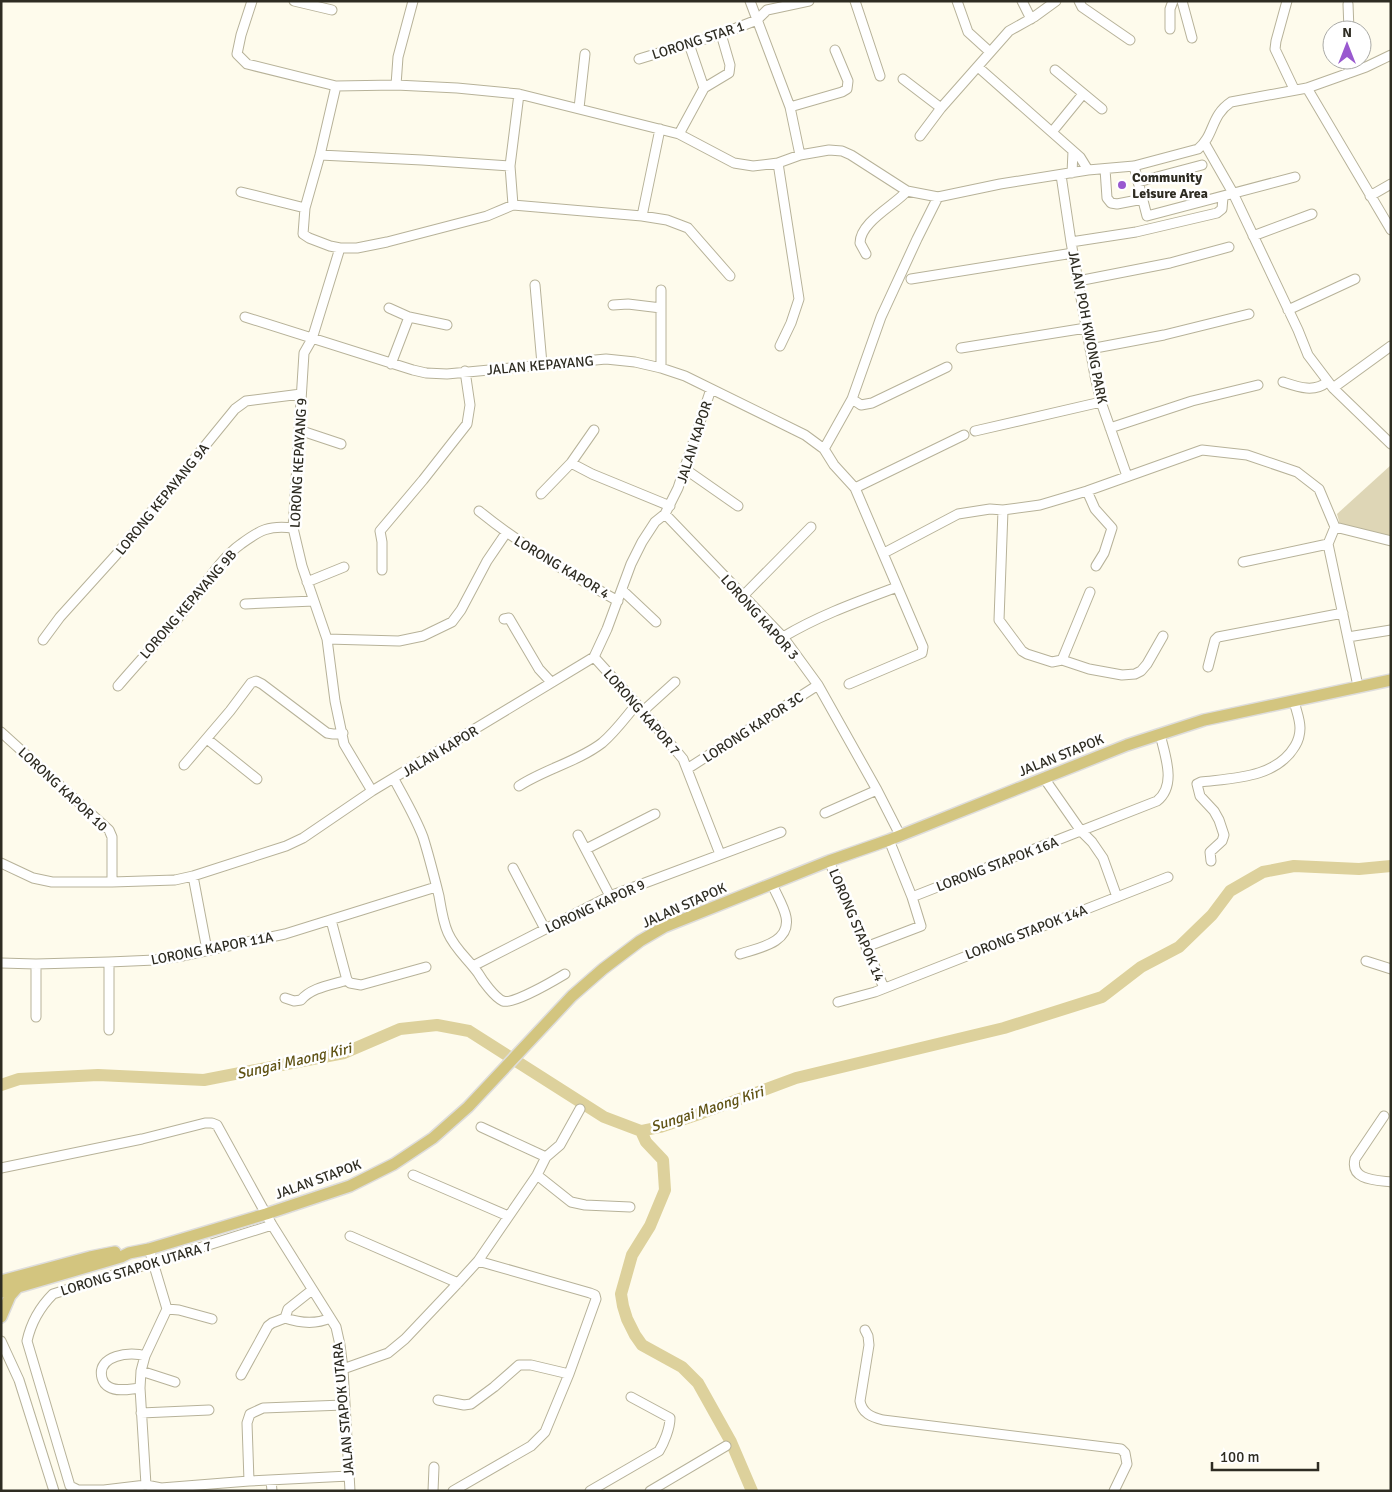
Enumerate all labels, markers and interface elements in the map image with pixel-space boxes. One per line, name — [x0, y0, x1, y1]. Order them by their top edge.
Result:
street label: LORONG STAR 1 — [650, 18, 747, 63]
north arrow — [1322, 20, 1372, 70]
text: N — [1342, 24, 1352, 41]
place label: Community Leisure Area — [1132, 169, 1208, 202]
marker: Community Leisure Area — [1116, 179, 1128, 191]
street label: JALAN POH KWONG PARK — [1064, 249, 1111, 406]
street label: JALAN KEPAYANG — [486, 352, 594, 379]
street label: LORONG KEPAYANG 9 — [287, 397, 310, 529]
street label: JALAN KAPOR — [673, 399, 716, 485]
street label: LORONG KEPAYANG 9A — [112, 440, 213, 559]
street label: LORONG KAPOR 4 — [511, 532, 613, 603]
street label: LORONG KEPAYANG 9B — [136, 546, 240, 662]
street label: LORONG KAPOR 3 — [717, 571, 802, 663]
street label: LORONG KAPOR 7 — [600, 666, 684, 759]
street label: LORONG KAPOR 3C — [700, 689, 807, 766]
street label: JALAN KAPOR — [399, 722, 481, 781]
street label: JALAN STAPOK — [1016, 730, 1107, 780]
street label: LORONG KAPOR 10 — [15, 744, 111, 835]
street label: LORONG STAPOK 16A — [934, 833, 1061, 896]
street label: LORONG STAPOK 14 — [825, 866, 888, 985]
street label: LORONG KAPOR 9 — [543, 876, 648, 937]
street label: JALAN STAPOK — [639, 879, 730, 932]
street label: LORONG STAPOK 14A — [963, 901, 1090, 964]
street label: LORONG KAPOR 11A — [149, 928, 275, 969]
water label: Sungai Maong Kiri — [235, 1039, 355, 1083]
water label: Sungai Maong Kiri — [648, 1082, 767, 1136]
street label: JALAN STAPOK — [273, 1156, 364, 1203]
street label: LORONG STAPOK UTARA 7 — [58, 1237, 214, 1300]
street label: JALAN STAPOK UTARA — [329, 1341, 358, 1477]
scale bar — [1212, 1440, 1318, 1472]
text: 100 m — [1220, 1448, 1260, 1466]

